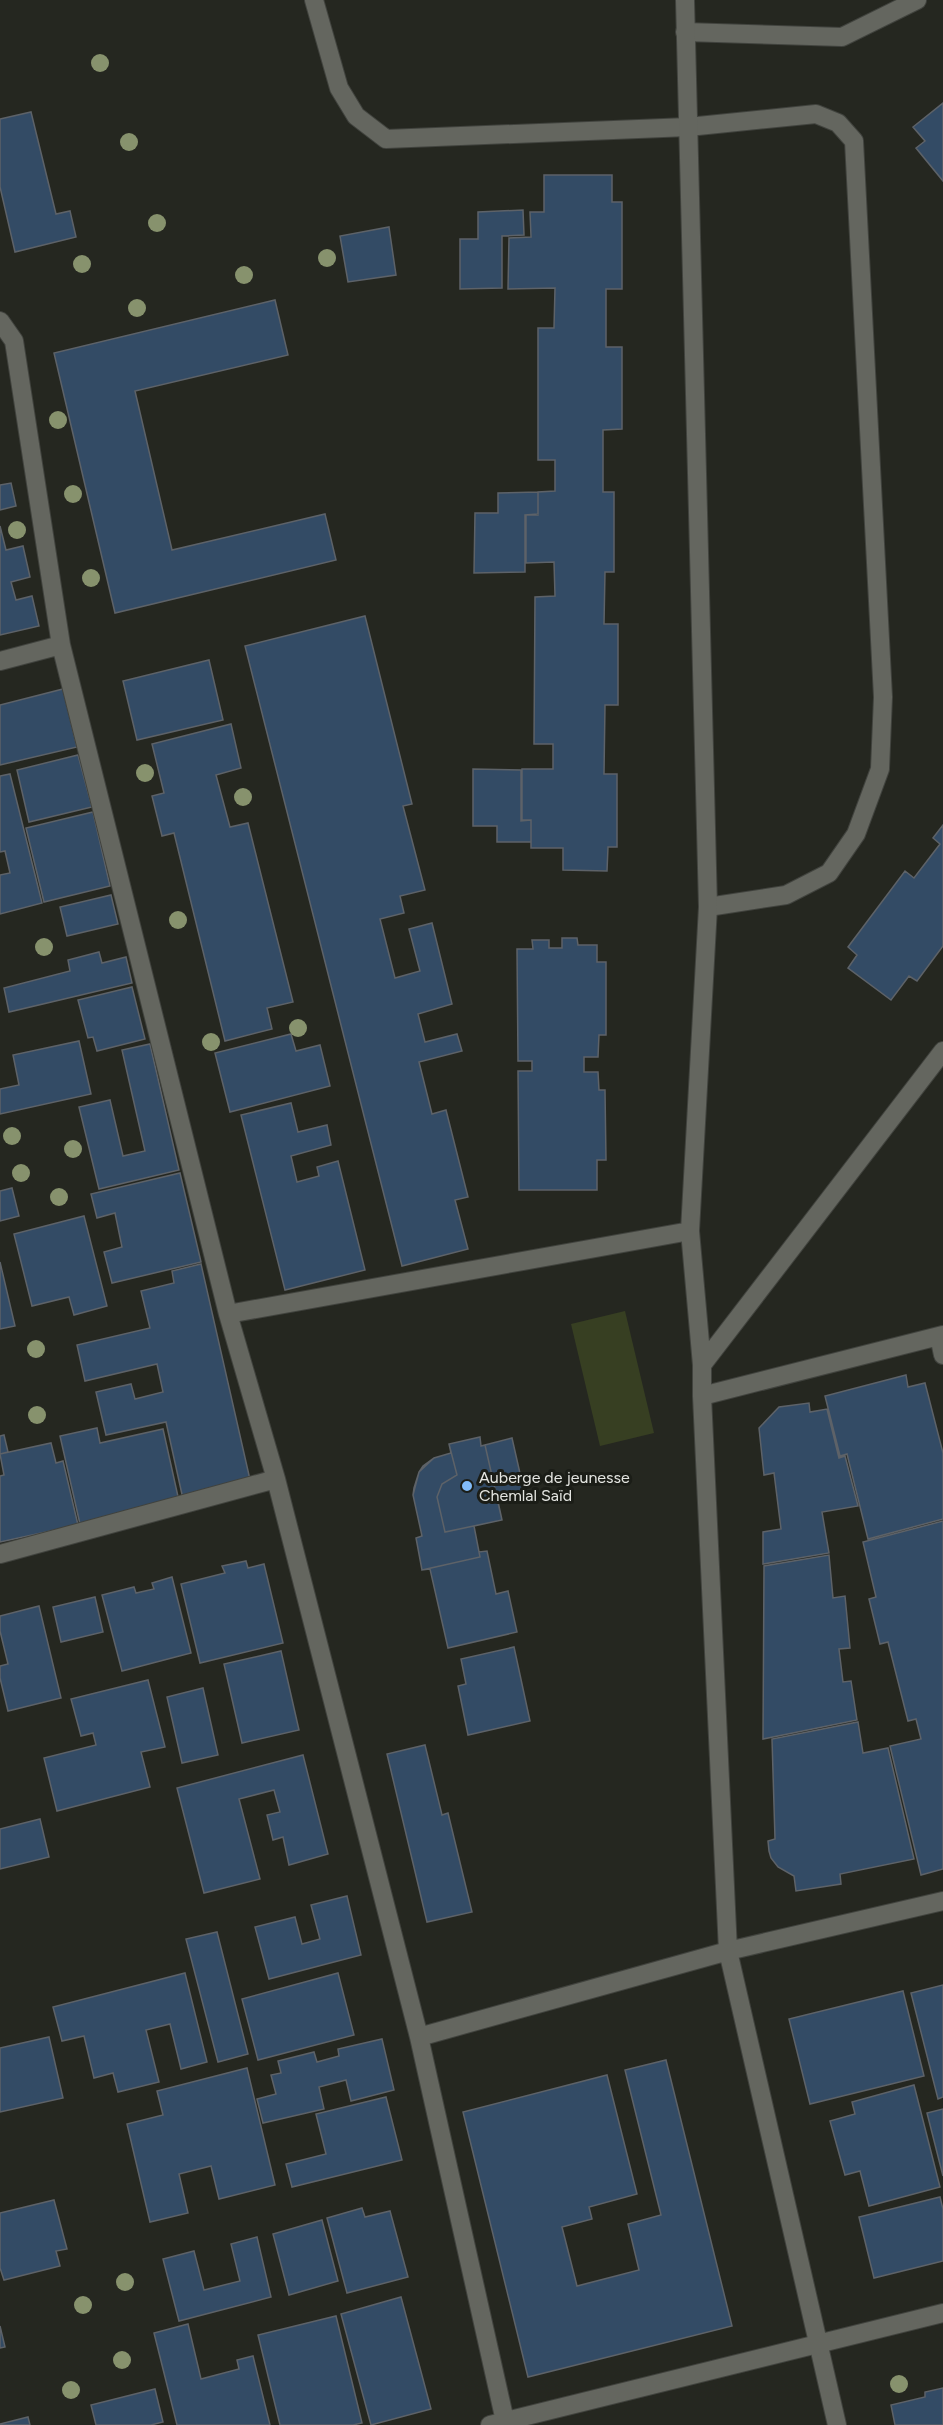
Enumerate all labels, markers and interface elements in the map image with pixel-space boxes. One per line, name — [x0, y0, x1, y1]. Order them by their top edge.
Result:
place label: Auberge de jeunesse Chemlal Saïd — [479, 1468, 630, 1505]
marker: Auberge de jeunesse Chemlal Saïd — [460, 1479, 474, 1493]

